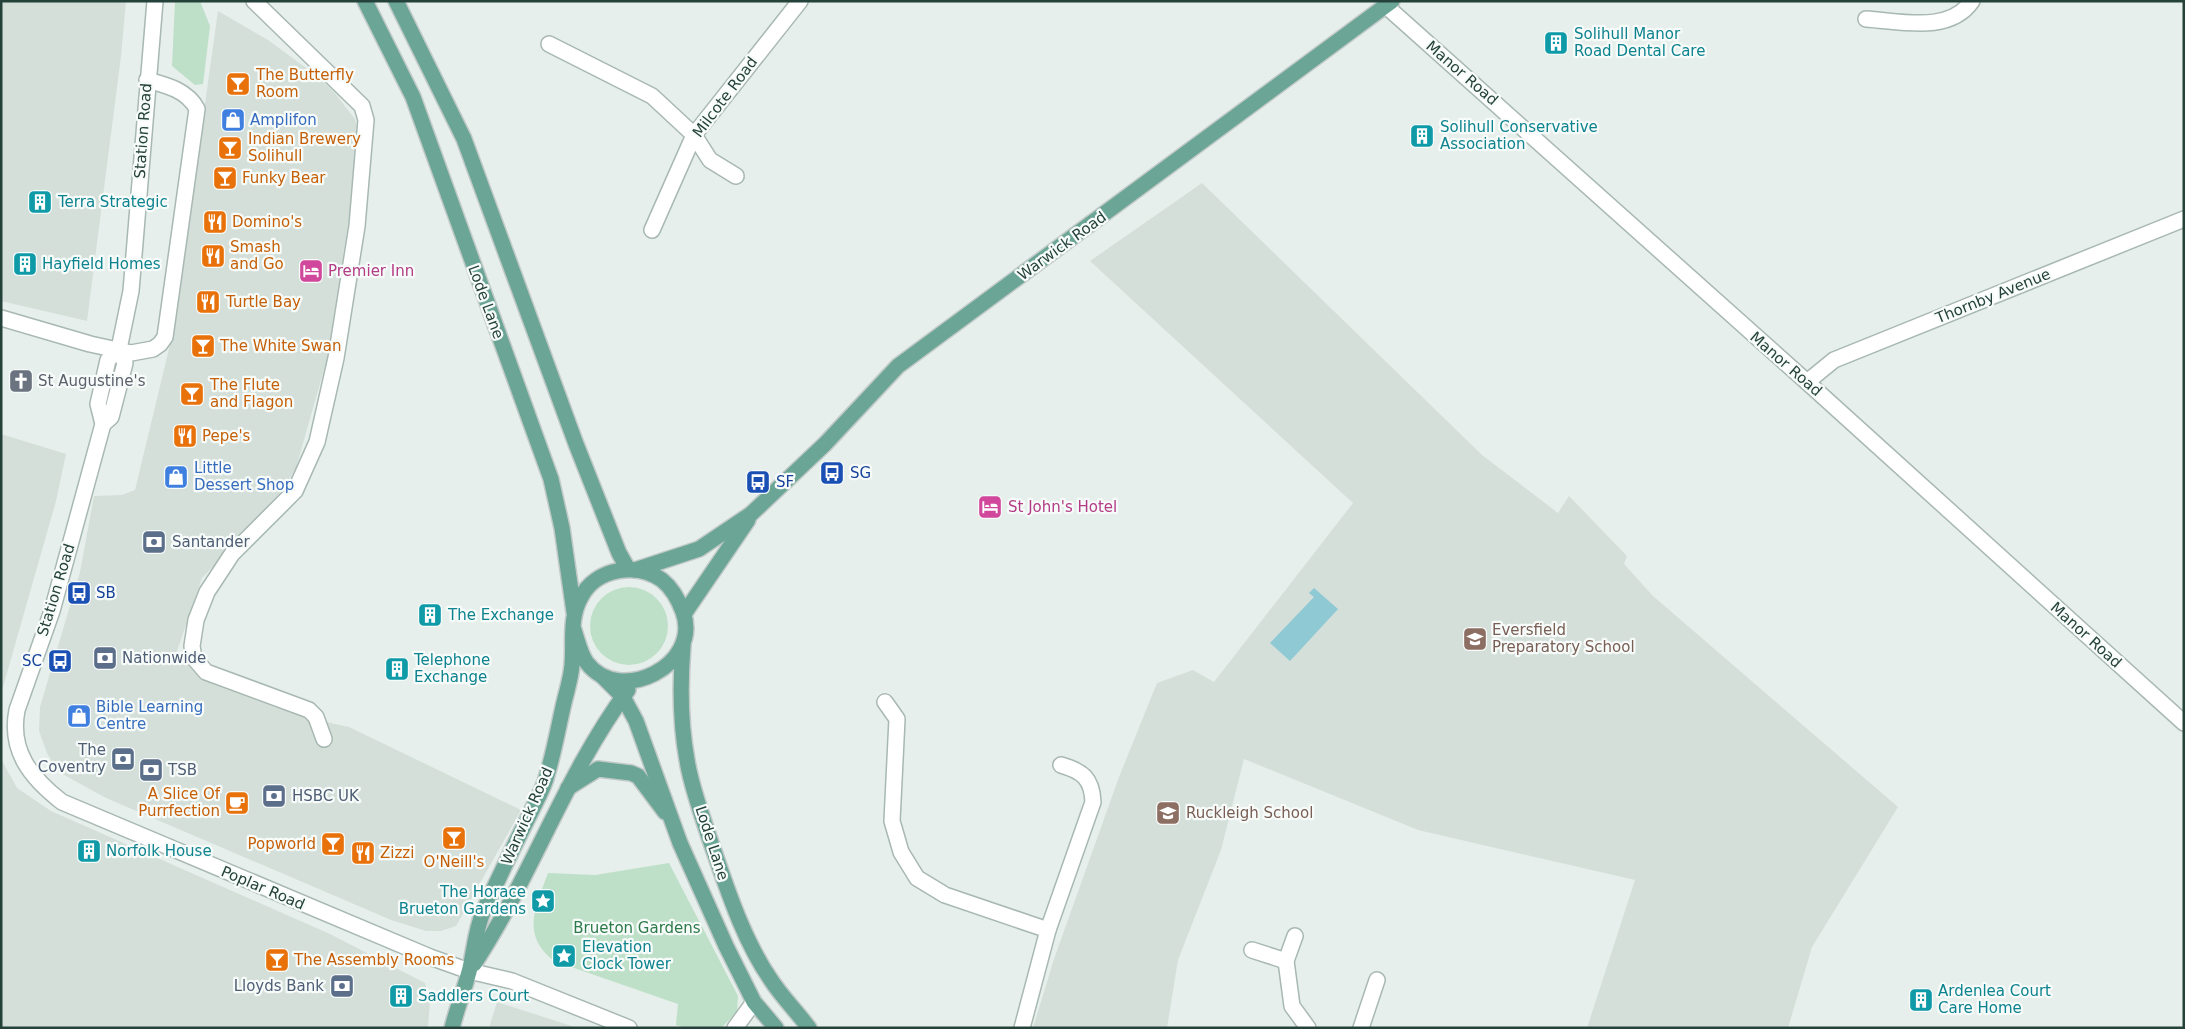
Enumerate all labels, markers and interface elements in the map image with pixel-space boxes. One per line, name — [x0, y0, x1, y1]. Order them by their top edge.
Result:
place label: Solihull Manor Road Dental Care — [1574, 25, 1705, 60]
building icon: Solihull Manor Road Dental Care — [1543, 30, 1569, 56]
street label: Manor Road — [1422, 37, 1502, 109]
street label: Milcote Road — [689, 53, 761, 141]
place label: The Butterfly Room — [255, 66, 354, 101]
bar icon: The Butterfly Room — [225, 71, 251, 97]
street label: Station Road — [131, 83, 155, 179]
shop icon: Amplifon — [220, 107, 246, 133]
place label: Amplifon — [250, 111, 317, 129]
place label: Solihull Conservative Association — [1440, 118, 1598, 153]
building icon: Solihull Conservative Association — [1409, 123, 1435, 149]
place label: Indian Brewery Solihull — [248, 130, 361, 165]
bar icon: Indian Brewery Solihull — [217, 135, 243, 161]
bar icon: Funky Bear — [212, 165, 238, 191]
place label: Funky Bear — [242, 169, 326, 187]
building icon: Terra Strategic — [27, 189, 53, 215]
place label: Terra Strategic — [57, 193, 168, 211]
street label: Warwick Road — [1014, 208, 1110, 284]
restaurant icon: Domino's — [202, 209, 228, 235]
place label: Domino's — [232, 213, 302, 231]
place label: Smash and Go — [230, 238, 284, 273]
restaurant icon: Smash and Go — [200, 243, 226, 269]
building icon: Hayfield Homes — [12, 251, 38, 277]
place label: Hayfield Homes — [42, 255, 161, 273]
hotel icon: Premier Inn — [298, 258, 324, 284]
place label: Premier Inn — [328, 262, 414, 280]
street label: Lode Lane — [464, 263, 508, 341]
street label: Thornby Avenue — [1932, 265, 2053, 328]
restaurant icon: Turtle Bay — [195, 289, 221, 315]
place label: Turtle Bay — [225, 293, 301, 311]
street label: Manor Road — [1746, 328, 1826, 400]
bar icon: The White Swan — [190, 333, 216, 359]
place label: The White Swan — [219, 337, 342, 355]
church icon: St Augustine's — [8, 368, 34, 394]
place label: St Augustine's — [38, 372, 146, 390]
place label: The Flute and Flagon — [209, 376, 293, 411]
bar icon: The Flute and Flagon — [179, 381, 205, 407]
restaurant icon: Pepe's — [172, 423, 198, 449]
place label: Pepe's — [202, 427, 251, 445]
place label: Little Dessert Shop — [194, 459, 294, 494]
bus stop icon: SG — [819, 460, 845, 486]
shop icon: Little Dessert Shop — [163, 464, 189, 490]
place label: SG — [850, 464, 871, 482]
bus stop icon: SF — [745, 469, 771, 495]
place label: SF — [776, 473, 794, 491]
hotel icon: St John's Hotel — [977, 494, 1003, 520]
place label: St John's Hotel — [1008, 498, 1117, 516]
bank icon: Santander — [141, 529, 167, 555]
place label: Santander — [172, 533, 251, 551]
street label: Station Road — [33, 542, 79, 638]
bus stop icon: SB — [66, 580, 92, 606]
place label: SB — [96, 584, 116, 602]
street label: Manor Road — [2047, 598, 2125, 672]
building icon: The Exchange — [417, 602, 443, 628]
place label: The Exchange — [447, 606, 554, 624]
place label: Eversfield Preparatory School — [1492, 621, 1635, 656]
school or university icon: Eversfield Preparatory School — [1462, 626, 1488, 652]
bank icon: Nationwide — [92, 645, 118, 671]
bus stop icon: SC — [47, 648, 73, 674]
place label: Nationwide — [122, 649, 206, 667]
place label: Telephone Exchange — [413, 651, 490, 686]
place label: SC — [22, 652, 42, 670]
building icon: Telephone Exchange — [384, 656, 410, 682]
place label: Bible Learning Centre — [96, 698, 203, 733]
shop icon: Bible Learning Centre — [66, 703, 92, 729]
place label: The Coventry — [38, 741, 106, 776]
bank icon: The Coventry — [110, 746, 136, 772]
bank icon: TSB — [138, 757, 164, 783]
place label: TSB — [167, 761, 197, 779]
street label: Warwick Road — [497, 764, 557, 868]
bank icon: HSBC UK — [261, 783, 287, 809]
place label: A Slice Of Purrfection — [138, 785, 221, 820]
place label: HSBC UK — [292, 787, 360, 805]
cafe icon: A Slice Of Purrfection — [224, 790, 250, 816]
school or university icon: Ruckleigh School — [1155, 800, 1181, 826]
street label: Lode Lane — [692, 804, 732, 882]
place label: Ruckleigh School — [1186, 804, 1313, 822]
bar icon: O'Neill's — [441, 825, 467, 851]
bar icon: Popworld — [320, 831, 346, 857]
place label: Popworld — [247, 835, 316, 853]
building icon: Norfolk House — [76, 838, 102, 864]
restaurant icon: Zizzi — [350, 840, 376, 866]
place label: Norfolk House — [106, 842, 212, 860]
place label: Zizzi — [380, 844, 414, 862]
place label: O'Neill's — [424, 853, 485, 871]
street label: Poplar Road — [218, 862, 308, 914]
place label: The Horace Brueton Gardens — [399, 883, 526, 918]
place icon: The Horace Brueton Gardens — [530, 888, 556, 914]
park label: Brueton Gardens — [573, 919, 701, 937]
place label: Elevation Clock Tower — [582, 938, 672, 973]
place icon: Elevation Clock Tower — [551, 943, 577, 969]
bar icon: The Assembly Rooms — [264, 947, 290, 973]
place label: The Assembly Rooms — [293, 951, 454, 969]
bank icon: Lloyds Bank — [329, 973, 355, 999]
place label: Lloyds Bank — [234, 977, 324, 995]
place label: Ardenlea Court Care Home — [1938, 982, 2051, 1017]
building icon: Saddlers Court — [388, 983, 414, 1009]
place label: Saddlers Court — [418, 987, 529, 1005]
building icon: Ardenlea Court Care Home — [1908, 987, 1934, 1013]

